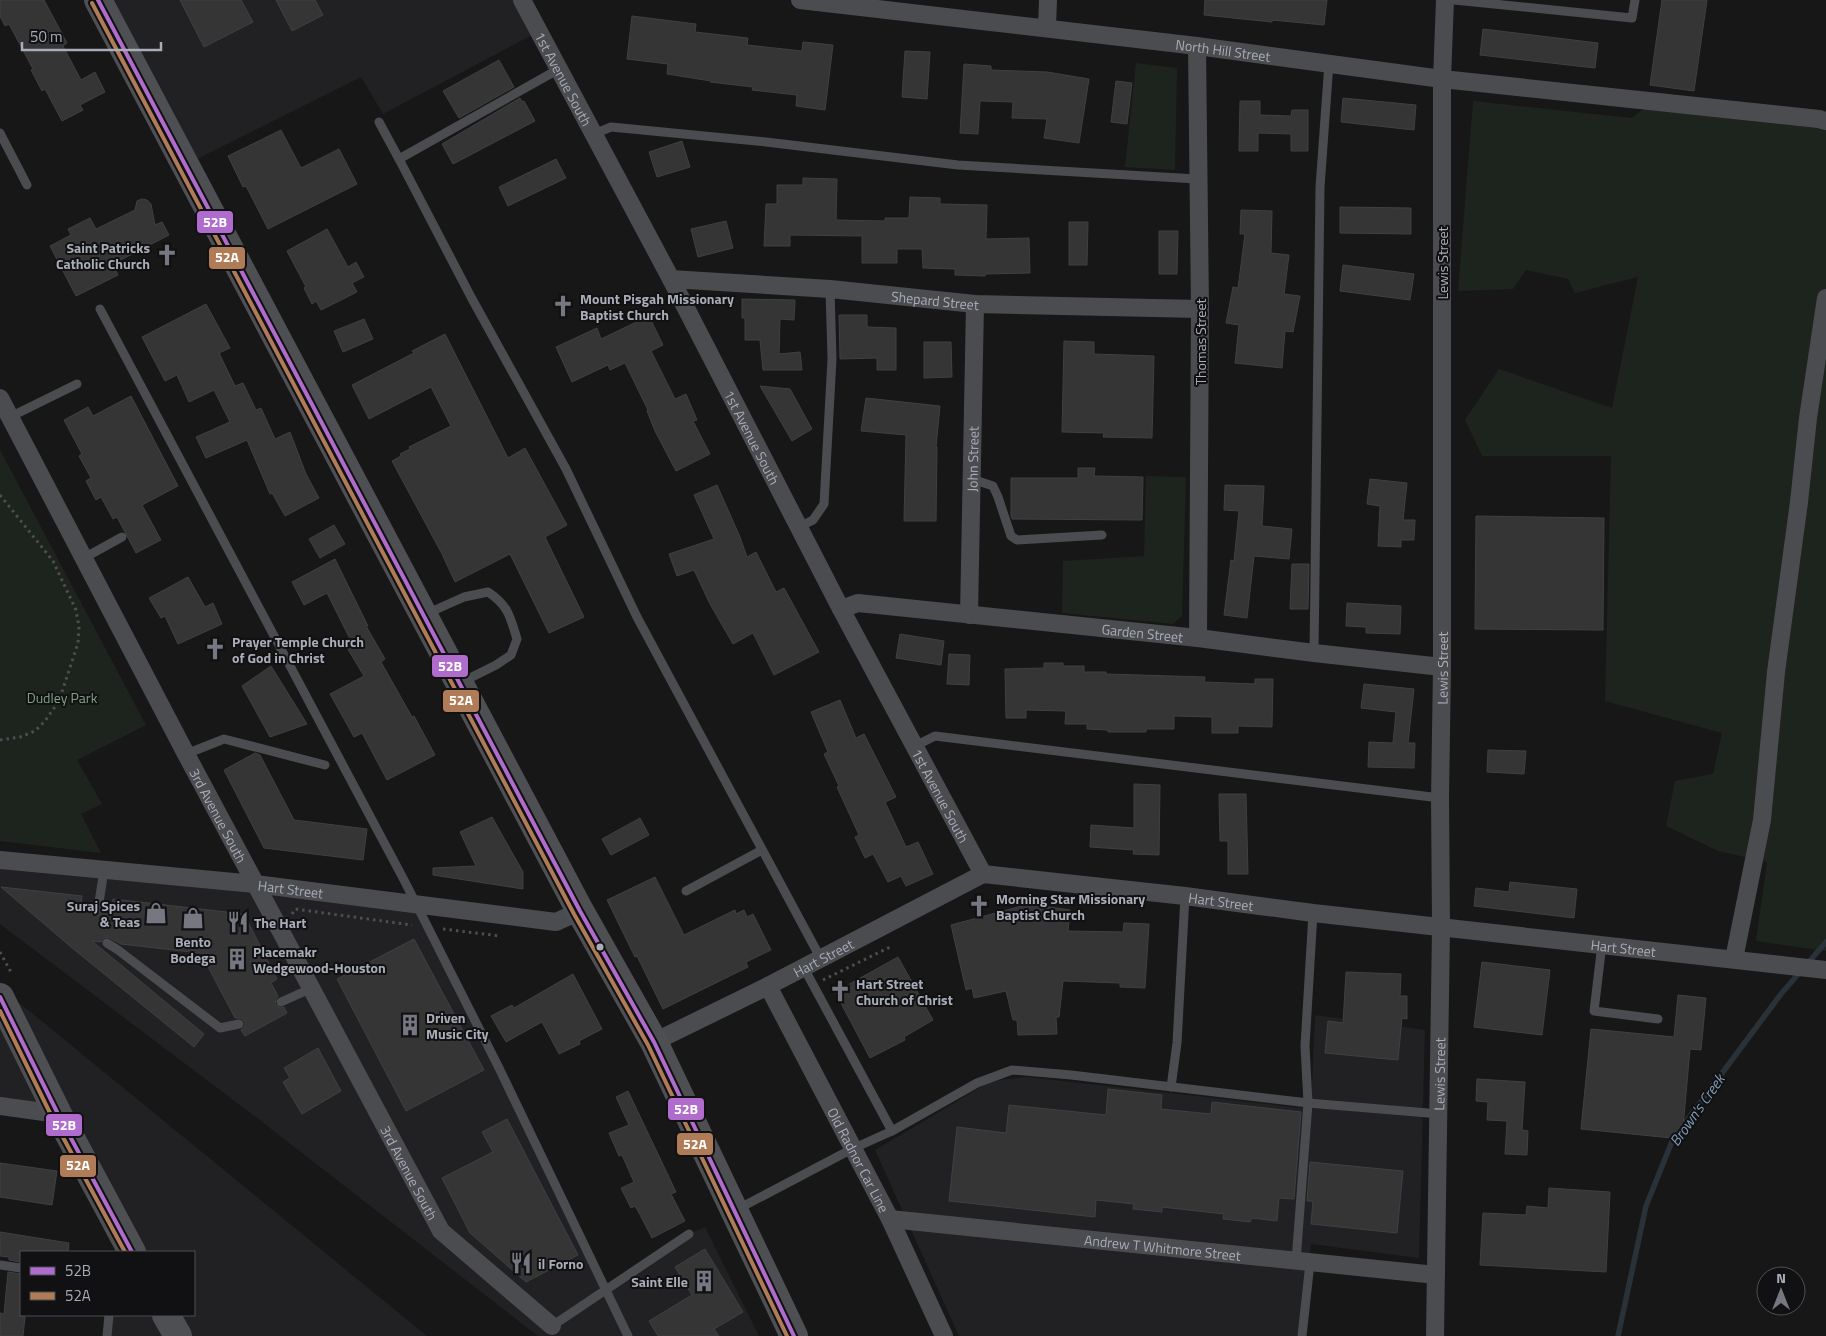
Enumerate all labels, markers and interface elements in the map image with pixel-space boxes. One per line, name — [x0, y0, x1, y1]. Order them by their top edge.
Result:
scale bar — [22, 20, 161, 52]
text: 50 m — [30, 25, 63, 48]
street label: 1st Avenue South — [530, 28, 598, 129]
street label: North Hill Street — [1175, 33, 1272, 66]
line badge: 52B — [196, 210, 234, 234]
text: 52B — [203, 211, 227, 232]
street label: Lewis Street — [1432, 226, 1453, 300]
place label: Saint Patricks Catholic Church — [56, 237, 150, 274]
church icon: Saint Patricks Catholic Church — [154, 242, 180, 268]
line badge: 52A — [208, 246, 246, 270]
text: 52A — [215, 246, 240, 267]
street label: Shepard Street — [890, 285, 979, 315]
place label: Mount Pisgah Missionary Baptist Church — [580, 288, 734, 325]
church icon: Mount Pisgah Missionary Baptist Church — [550, 293, 576, 319]
street label: Thomas Street — [1190, 299, 1211, 385]
street label: 1st Avenue South — [719, 386, 786, 488]
street label: John Street — [961, 426, 983, 492]
street label: Garden Street — [1101, 618, 1184, 647]
place label: Prayer Temple Church of God in Christ — [232, 631, 364, 668]
street label: Lewis Street — [1431, 631, 1453, 705]
church icon: Prayer Temple Church of God in Christ — [202, 636, 228, 662]
line badge: 52B — [431, 654, 469, 678]
text: 52B — [438, 655, 462, 676]
park label: Dudley Park — [27, 687, 98, 708]
line badge: 52A — [442, 689, 480, 713]
text: 52A — [449, 689, 474, 710]
street label: 1st Avenue South — [907, 745, 975, 846]
street label: 3rd Avenue South — [185, 764, 253, 866]
street label: Hart Street — [257, 874, 324, 903]
street label: Hart Street — [1187, 886, 1255, 916]
place label: Morning Star Missionary Baptist Church — [996, 888, 1145, 925]
church icon: Morning Star Missionary Baptist Church — [966, 893, 992, 919]
place label: Suraj Spices & Teas — [67, 895, 140, 932]
shop icon: Suraj Spices & Teas — [143, 900, 169, 926]
shop icon: Bento Bodega — [180, 905, 206, 931]
restaurant icon: The Hart — [225, 909, 251, 935]
place label: The Hart — [254, 912, 306, 933]
place label: Bento Bodega — [170, 931, 216, 968]
street label: Hart Street — [789, 933, 857, 982]
street label: Hart Street — [1590, 933, 1657, 962]
place label: Placemakr Wedgewood-Houston — [253, 941, 386, 978]
unlabelled marker — [595, 942, 605, 952]
building icon: Placemakr Wedgewood-Houston — [224, 946, 250, 972]
place label: Hart Street Church of Christ — [856, 973, 953, 1010]
church icon: Hart Street Church of Christ — [827, 978, 853, 1004]
place label: Driven Music City — [426, 1007, 489, 1044]
building icon: Driven Music City — [397, 1012, 423, 1038]
street label: Lewis Street — [1428, 1037, 1450, 1111]
water label: Brown's Creek — [1664, 1067, 1732, 1151]
line badge: 52B — [667, 1097, 705, 1121]
text: 52B — [674, 1098, 698, 1119]
street label: Old Radnor Car Line — [823, 1103, 895, 1216]
line badge: 52B — [45, 1113, 83, 1137]
text: 52B — [52, 1114, 76, 1135]
street label: 3rd Avenue South — [376, 1121, 444, 1223]
line badge: 52A — [676, 1132, 714, 1156]
text: 52A — [683, 1133, 708, 1154]
line badge: 52A — [59, 1154, 97, 1178]
text: 52A — [66, 1154, 91, 1175]
street label: Andrew T Whitmore Street — [1083, 1228, 1242, 1265]
restaurant icon: il Forno — [508, 1250, 534, 1276]
legend — [20, 1251, 195, 1316]
place label: il Forno — [538, 1253, 584, 1274]
text: 52B — [65, 1259, 91, 1282]
north arrow — [1756, 1266, 1806, 1316]
text: N — [1776, 1267, 1786, 1288]
building icon: Saint Elle — [691, 1268, 717, 1294]
place label: Saint Elle — [631, 1271, 688, 1292]
text: 52A — [65, 1284, 91, 1307]

